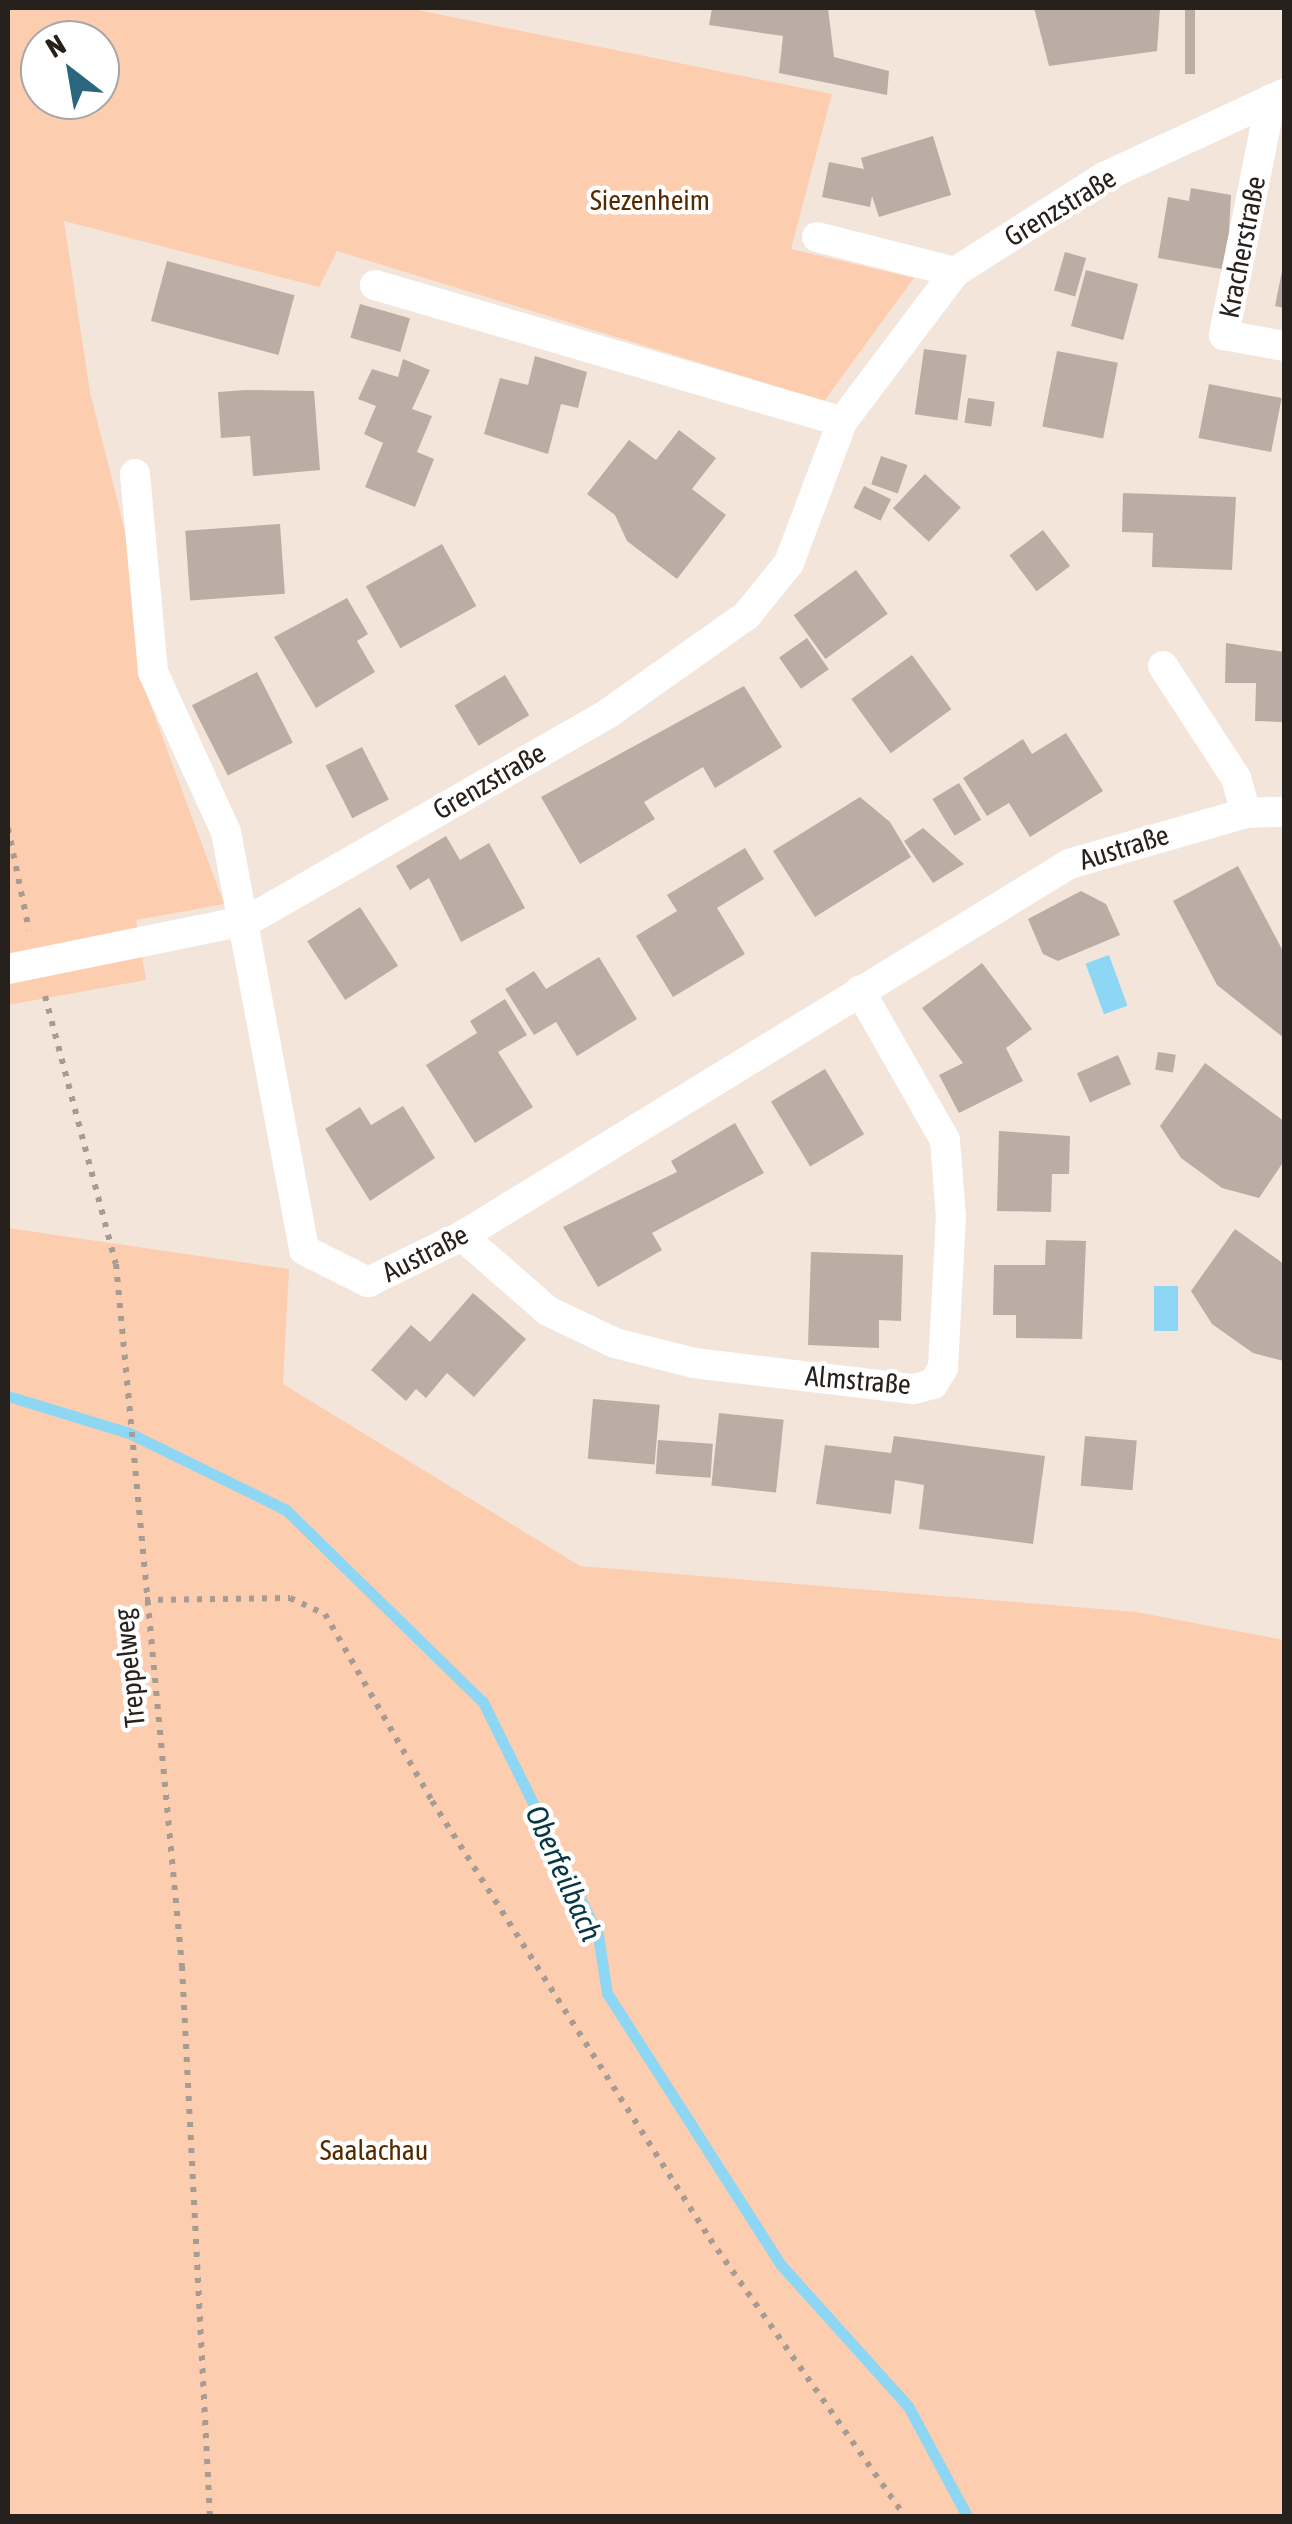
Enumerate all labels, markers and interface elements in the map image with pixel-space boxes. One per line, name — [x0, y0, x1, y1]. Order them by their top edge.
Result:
north arrow — [20, 20, 120, 120]
text: N — [40, 28, 71, 64]
street label: Grenzstraße — [998, 161, 1122, 253]
street label: Kracherstraße — [1212, 173, 1272, 321]
park label: Siezenheim — [590, 183, 710, 217]
street label: Grenzstraße — [427, 735, 551, 827]
street label: Austraße — [1075, 818, 1173, 876]
street label: Austraße — [376, 1217, 474, 1289]
street label: Almstraße — [804, 1359, 912, 1401]
street label: Treppelweg — [106, 1607, 152, 1729]
water label: Oberfeilbach — [518, 1800, 610, 1946]
park label: Saalachau — [320, 2133, 428, 2167]

